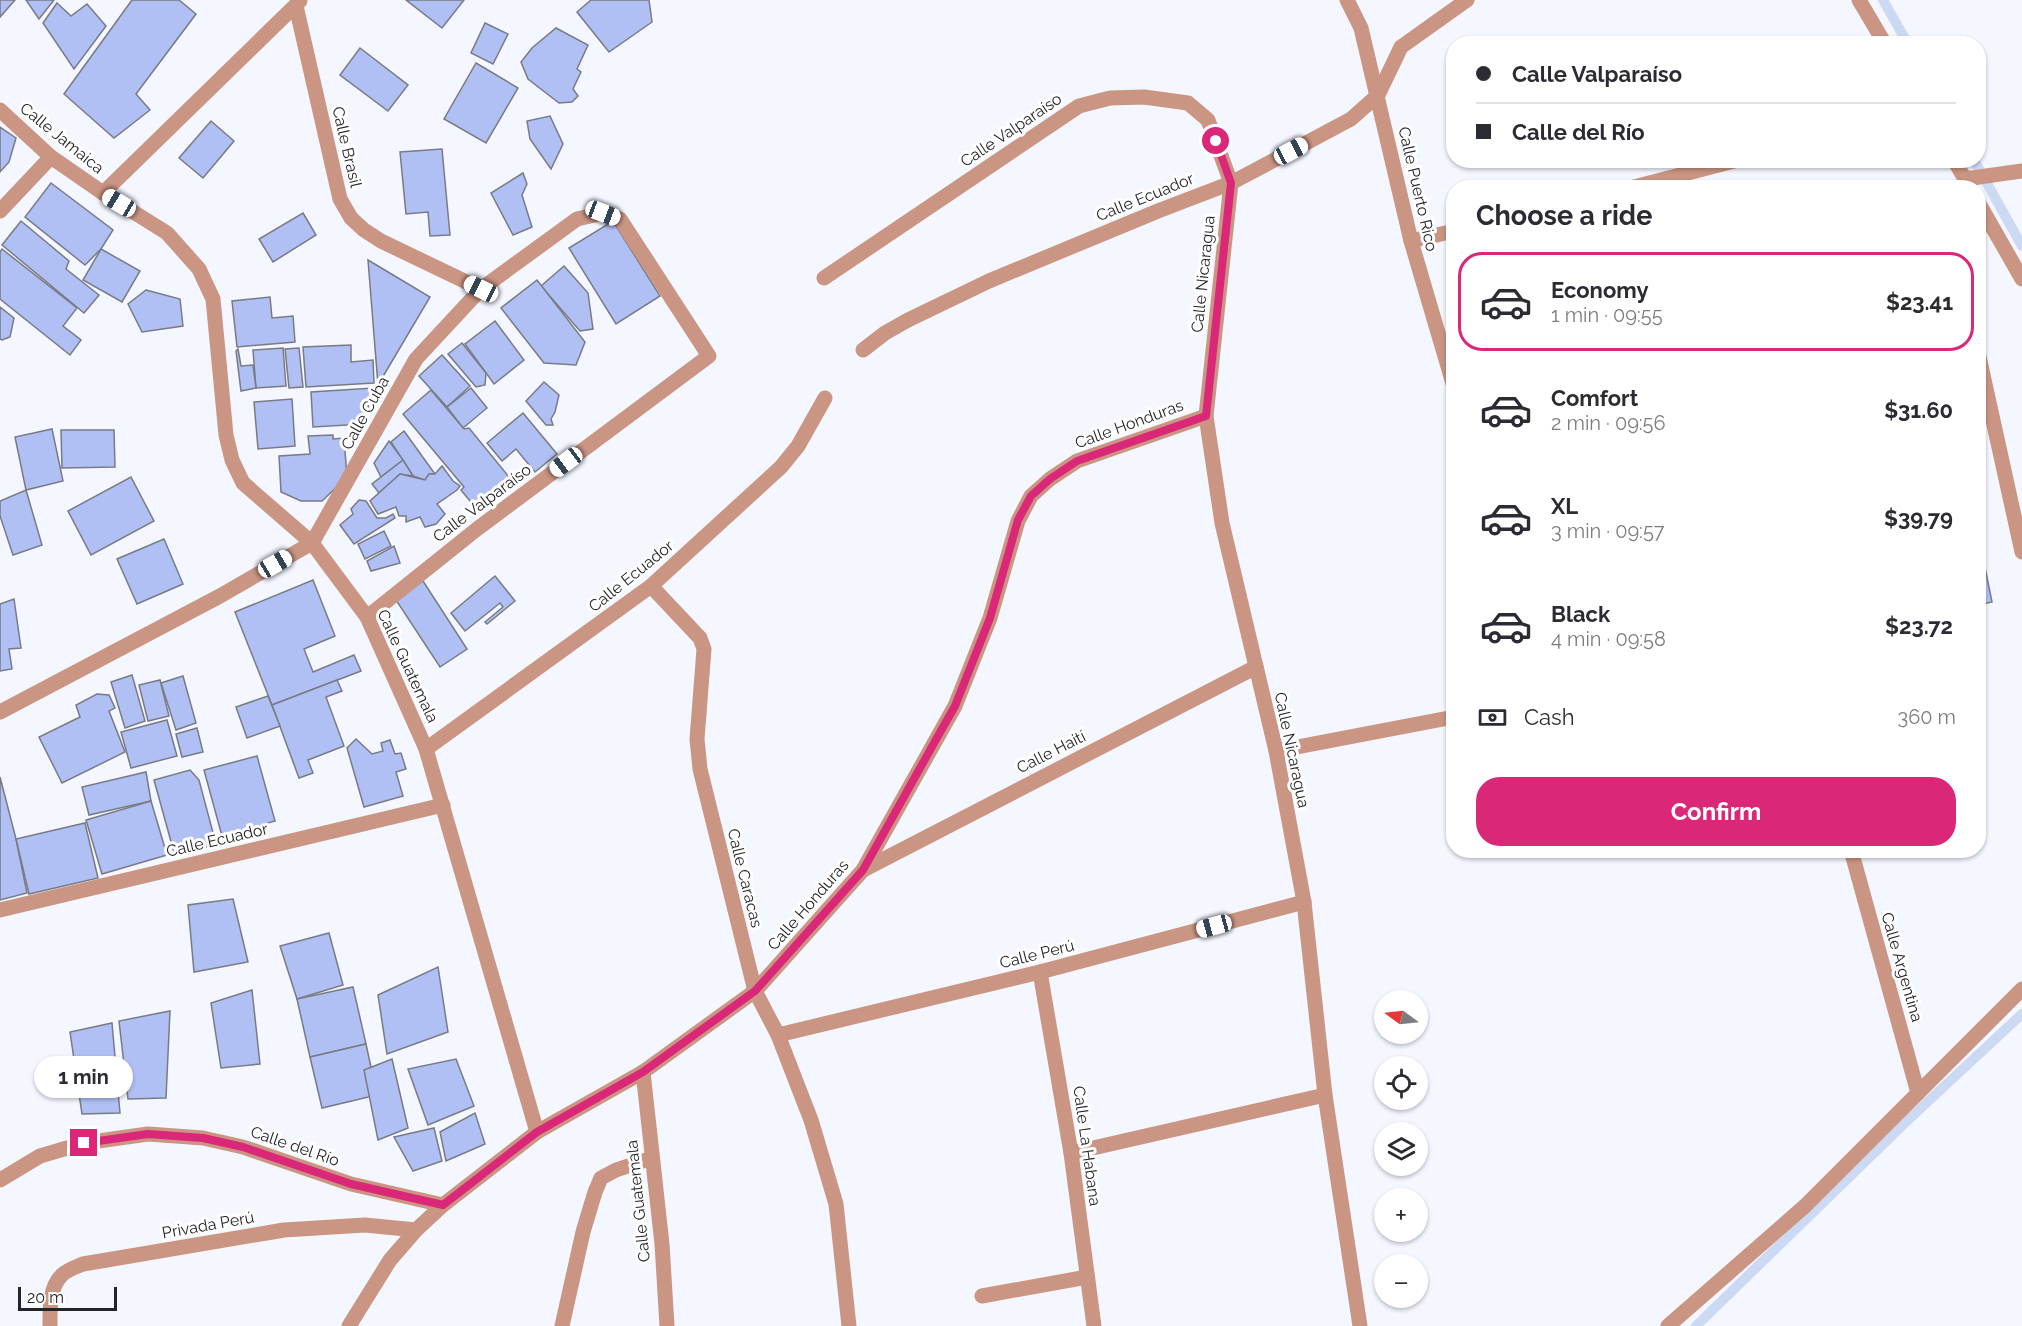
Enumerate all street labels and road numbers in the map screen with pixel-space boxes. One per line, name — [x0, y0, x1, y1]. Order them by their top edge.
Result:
street label: Calle Valparaíso — [957, 89, 1065, 171]
street label: Calle Jamaica — [16, 98, 108, 178]
street label: Calle Brasil — [328, 105, 366, 190]
street label: Calle Puerto Rico — [1394, 125, 1442, 253]
street label: Calle Ecuador — [1093, 169, 1197, 225]
street label: Calle Nicaragua — [1187, 215, 1219, 333]
street label: Calle Cuba — [337, 373, 393, 453]
street label: Calle Honduras — [1072, 396, 1186, 452]
street label: Calle Valparaíso — [429, 460, 535, 546]
street label: Calle Ecuador — [585, 536, 677, 616]
street label: Calle Guatemala — [373, 606, 443, 726]
street label: Calle Nicaragua — [1270, 690, 1314, 810]
street label: Calle Haití — [1013, 726, 1089, 777]
street label: Calle Ecuador — [164, 819, 270, 861]
street label: Calle Caracas — [724, 827, 767, 930]
street label: Calle Honduras — [763, 856, 853, 954]
street label: Calle Argentina — [1877, 910, 1927, 1024]
street label: Calle Perú — [998, 936, 1076, 972]
street label: Calle La Habana — [1069, 1085, 1105, 1207]
street label: Calle del Río — [248, 1122, 342, 1170]
street label: Calle Guatemala — [622, 1139, 654, 1263]
street label: Privada Perú — [160, 1208, 256, 1242]

